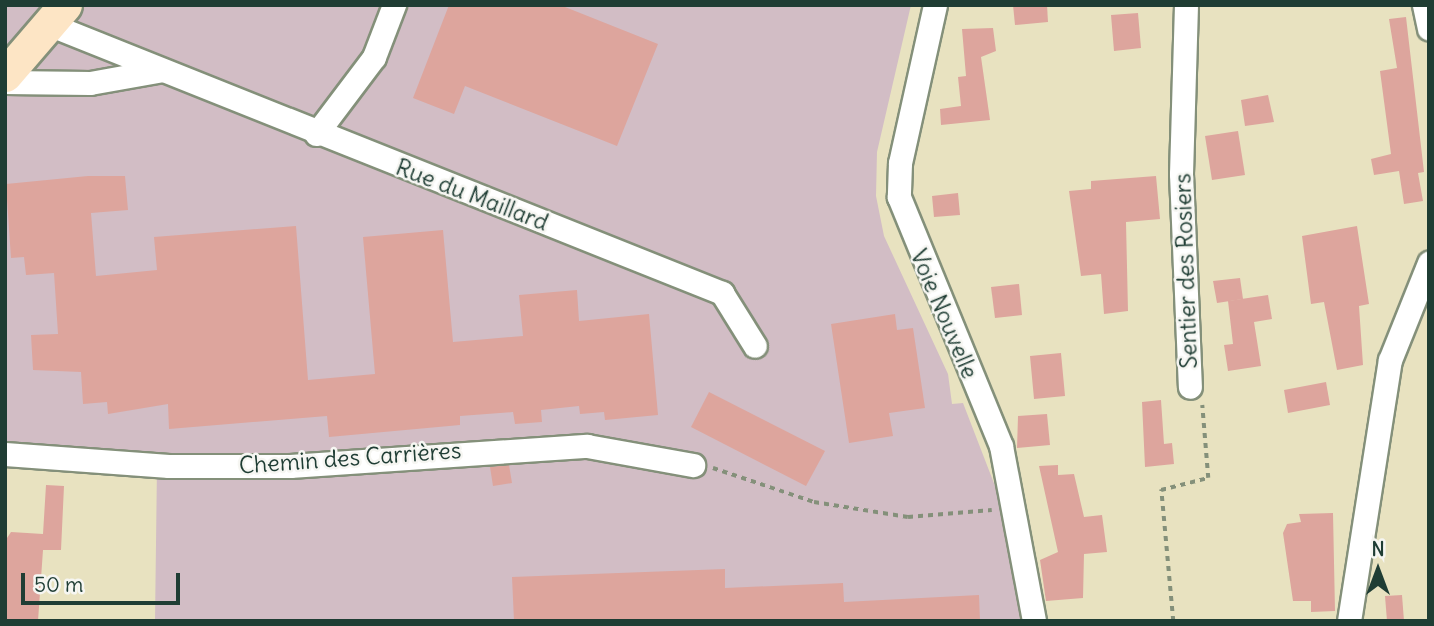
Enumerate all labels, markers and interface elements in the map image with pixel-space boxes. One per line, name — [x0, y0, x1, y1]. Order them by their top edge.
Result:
street label: Rue du Maillard — [392, 153, 552, 237]
street label: Sentier des Rosiers — [1169, 173, 1203, 369]
street label: Voie Nouvelle — [904, 245, 984, 383]
street label: Chemin des Carrières — [238, 436, 462, 480]
north arrow — [1343, 535, 1413, 605]
text: N — [1371, 537, 1385, 561]
scale bar — [24, 560, 184, 604]
text: 50 m — [34, 571, 83, 598]

